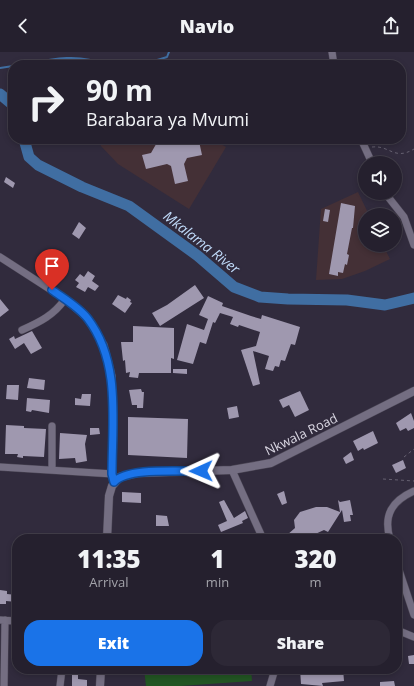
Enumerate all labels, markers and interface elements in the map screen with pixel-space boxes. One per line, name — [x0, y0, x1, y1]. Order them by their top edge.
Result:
text: Navio — [180, 14, 234, 38]
icon: back — [12, 15, 34, 37]
icon: share — [380, 15, 402, 37]
text: 90 m — [86, 71, 153, 109]
icon: right — [20, 76, 72, 128]
text: Barabara ya Mvumi — [86, 107, 249, 131]
map controls — [358, 156, 402, 252]
button: sound — [358, 156, 402, 200]
water label: Mkalama River — [160, 206, 245, 278]
button: layers — [358, 208, 402, 252]
pin — [35, 249, 69, 290]
icon: arrive — [41, 255, 63, 277]
street label: Nkwala Road — [262, 409, 340, 459]
position arrow — [180, 450, 222, 492]
text: 11:35 — [77, 542, 141, 575]
text: 1 — [210, 542, 225, 575]
text: 320 — [294, 542, 337, 575]
text: Arrival — [89, 573, 128, 591]
text: min — [206, 573, 229, 591]
text: m — [310, 573, 322, 591]
button: Exit — [24, 620, 203, 666]
button: Share — [211, 620, 390, 666]

